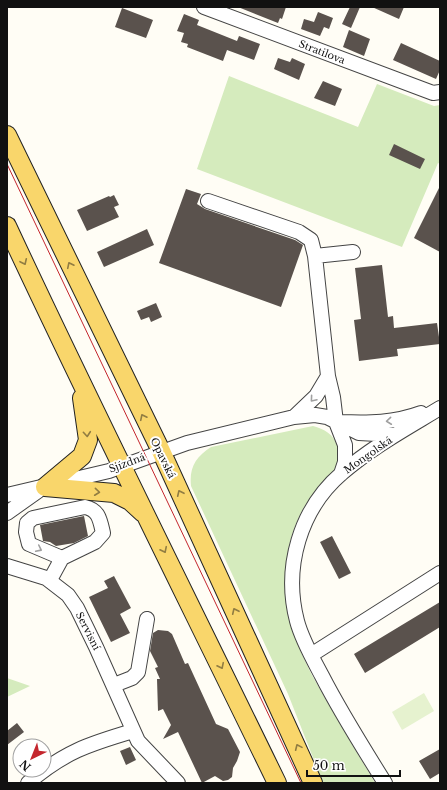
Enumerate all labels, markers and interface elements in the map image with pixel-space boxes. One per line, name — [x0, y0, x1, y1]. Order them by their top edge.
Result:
street label: Stratilova — [297, 37, 348, 67]
one-way arrow — [19, 258, 27, 265]
one-way arrow — [67, 262, 75, 269]
one-way arrow — [311, 394, 318, 401]
one-way arrow — [140, 413, 148, 421]
one-way arrow — [386, 417, 393, 426]
one-way arrow — [82, 431, 91, 438]
street label: Mongolská — [341, 433, 395, 476]
street label: Opavská — [148, 435, 179, 481]
street label: Sjízdná — [107, 450, 147, 476]
one-way arrow — [94, 487, 100, 496]
one-way arrow — [177, 489, 185, 497]
one-way arrow — [34, 544, 42, 552]
one-way arrow — [159, 545, 167, 553]
one-way arrow — [232, 607, 240, 615]
street label: Servisní — [73, 610, 103, 653]
one-way arrow — [216, 662, 224, 670]
north arrow — [12, 738, 52, 778]
one-way arrow — [295, 744, 303, 752]
scale bar — [307, 752, 400, 778]
text: N — [16, 756, 34, 774]
text: 50 m — [313, 758, 345, 773]

